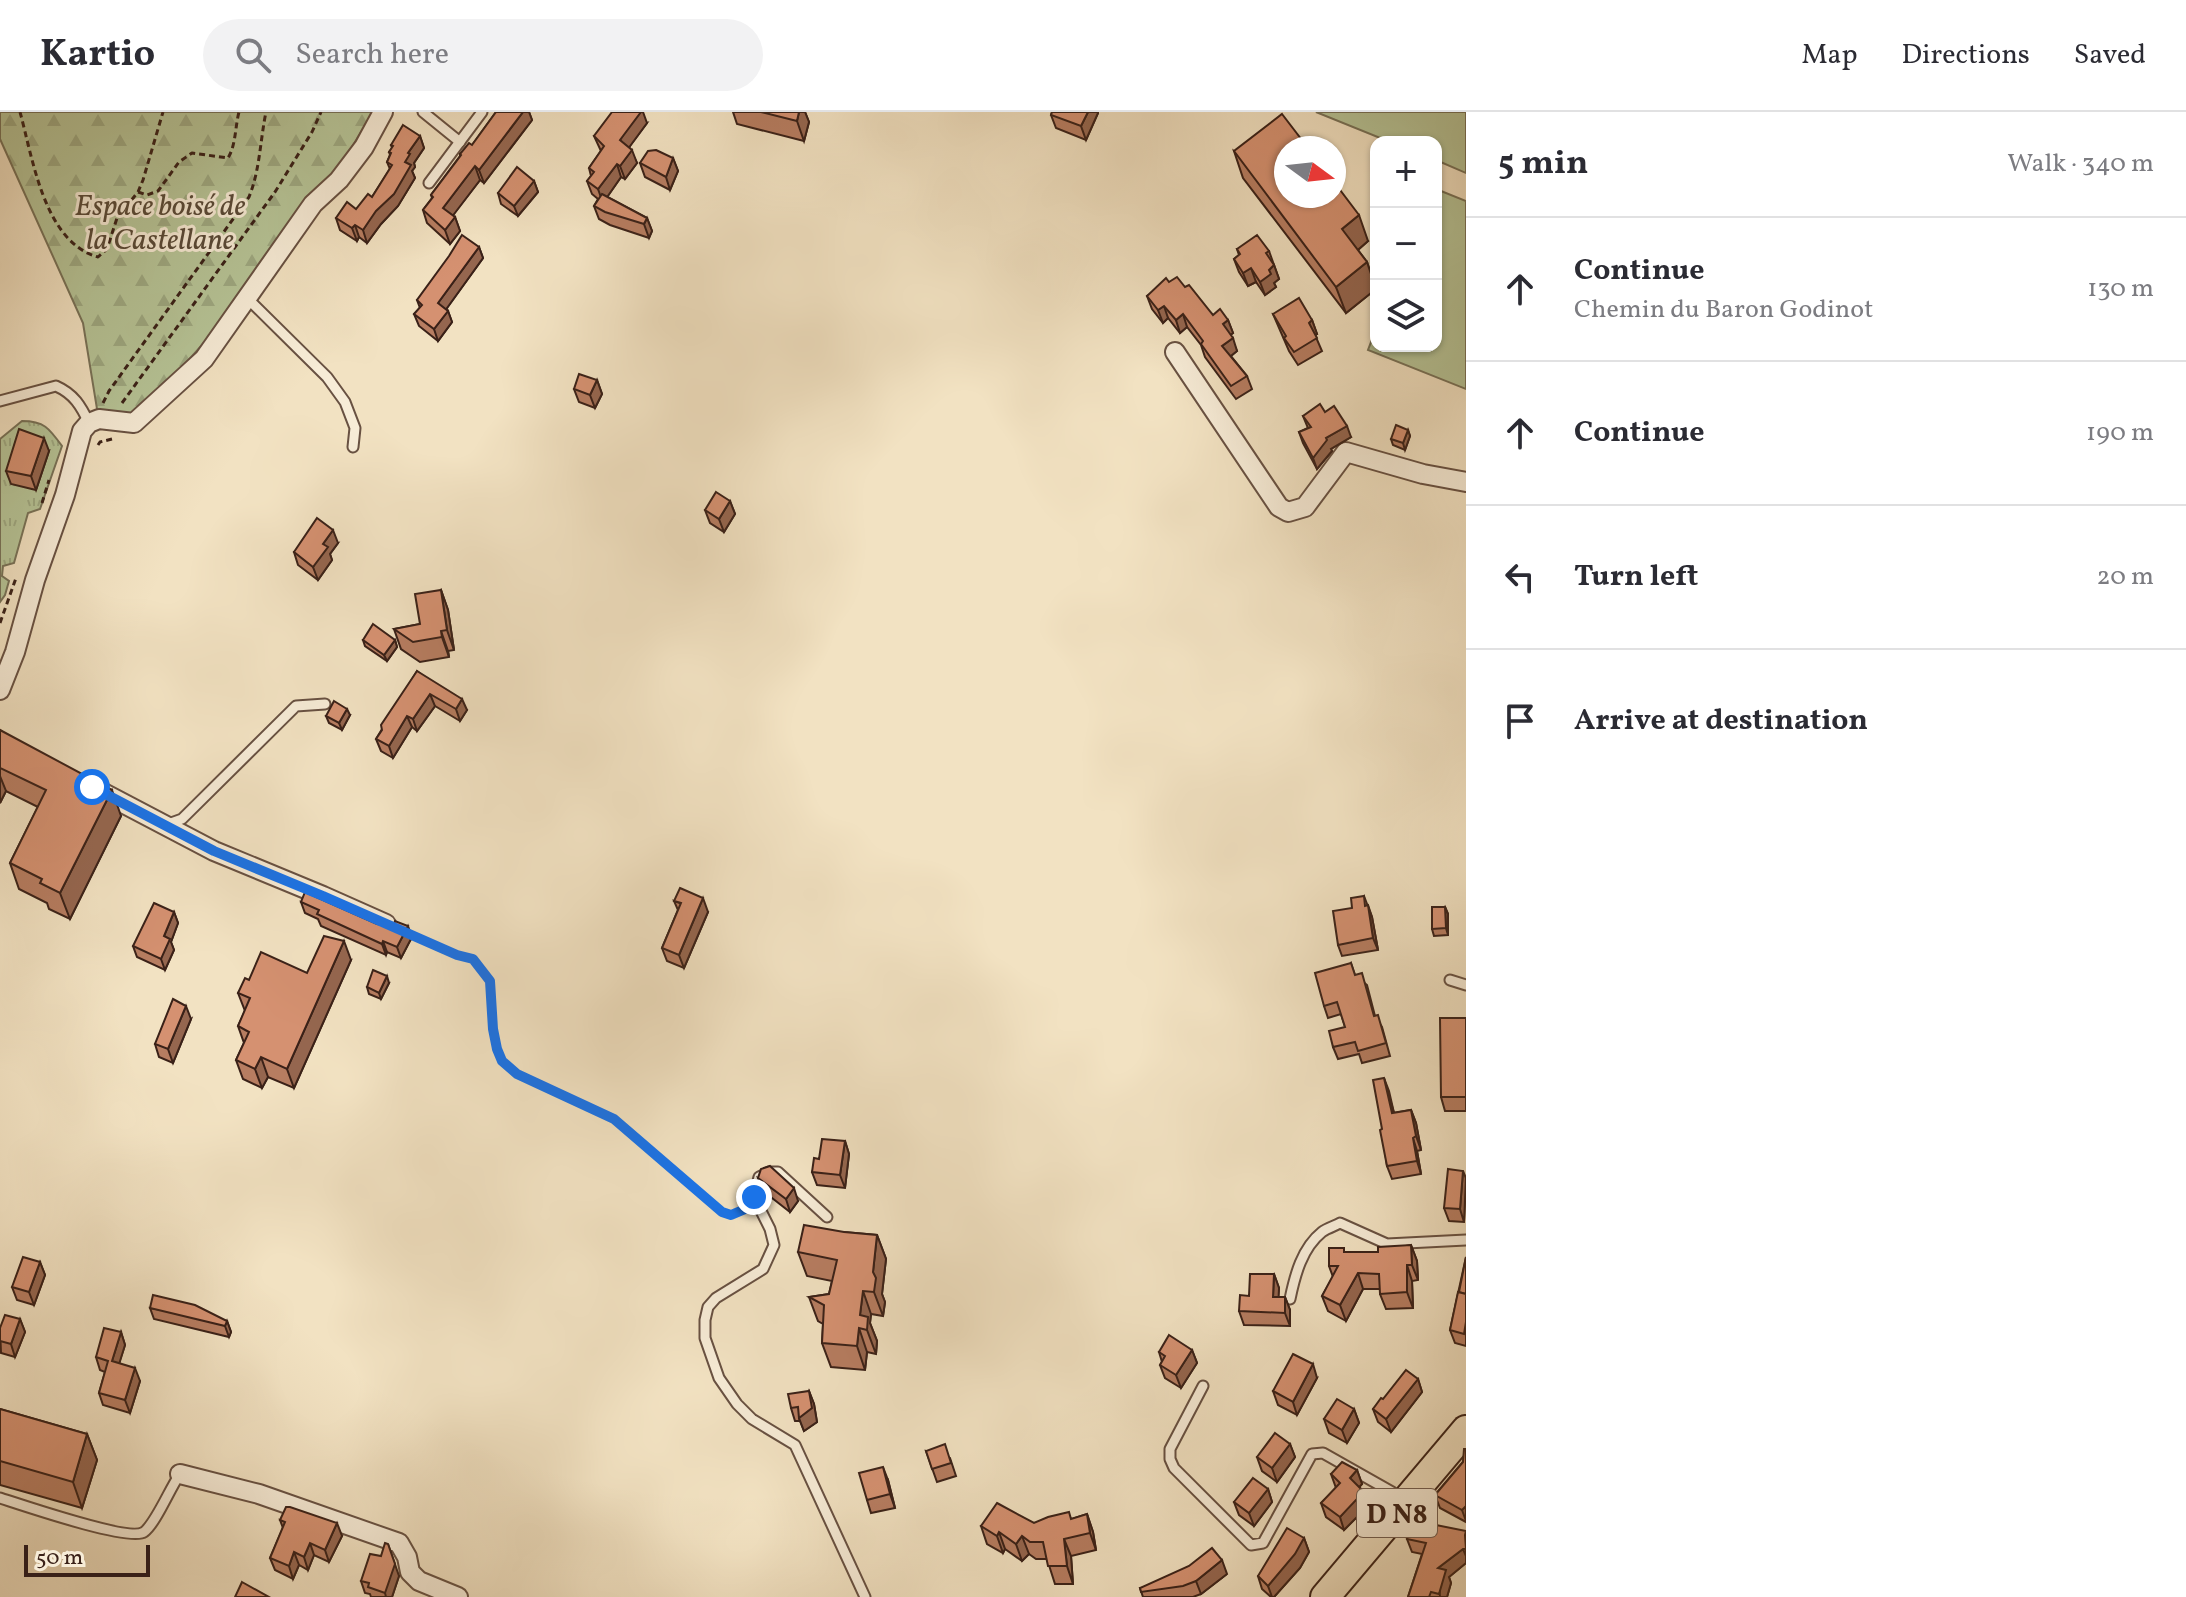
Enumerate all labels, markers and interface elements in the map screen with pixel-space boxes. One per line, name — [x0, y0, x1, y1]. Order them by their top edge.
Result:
search box — [203, 19, 763, 91]
text: Kartio — [40, 29, 155, 82]
icon: search — [231, 33, 275, 77]
text: Search here — [295, 34, 449, 76]
text: Map — [1802, 36, 1858, 75]
text: Directions — [1902, 36, 2030, 75]
text: Saved — [2074, 36, 2146, 75]
north arrow — [1274, 136, 1346, 208]
map controls — [1370, 136, 1442, 352]
button: + — [1370, 136, 1442, 208]
text: 5 min — [1498, 141, 1588, 188]
text: Walk · 340 m — [2007, 146, 2154, 182]
park label: Espace boisé de la Castellane — [75, 186, 245, 262]
button: − — [1370, 208, 1442, 280]
text: Continue — [1574, 250, 1705, 292]
icon: ahead — [1498, 267, 1542, 311]
text: 130 m — [2087, 271, 2154, 307]
button: layers — [1370, 280, 1442, 352]
text: Chemin du Baron Godinot — [1574, 292, 1873, 328]
icon: ahead — [1498, 411, 1542, 455]
text: Continue — [1574, 412, 1705, 454]
text: 190 m — [2086, 415, 2154, 451]
icon: left — [1498, 555, 1542, 599]
text: Turn left — [1574, 556, 1698, 598]
text: 20 m — [2096, 559, 2154, 595]
icon: arrive — [1498, 699, 1542, 743]
text: Arrive at destination — [1574, 700, 1868, 742]
route start — [74, 769, 110, 805]
route end — [736, 1179, 772, 1215]
road number: D N8 — [1357, 1489, 1437, 1537]
scale bar — [24, 1541, 150, 1577]
text: 50 m — [36, 1543, 83, 1574]

